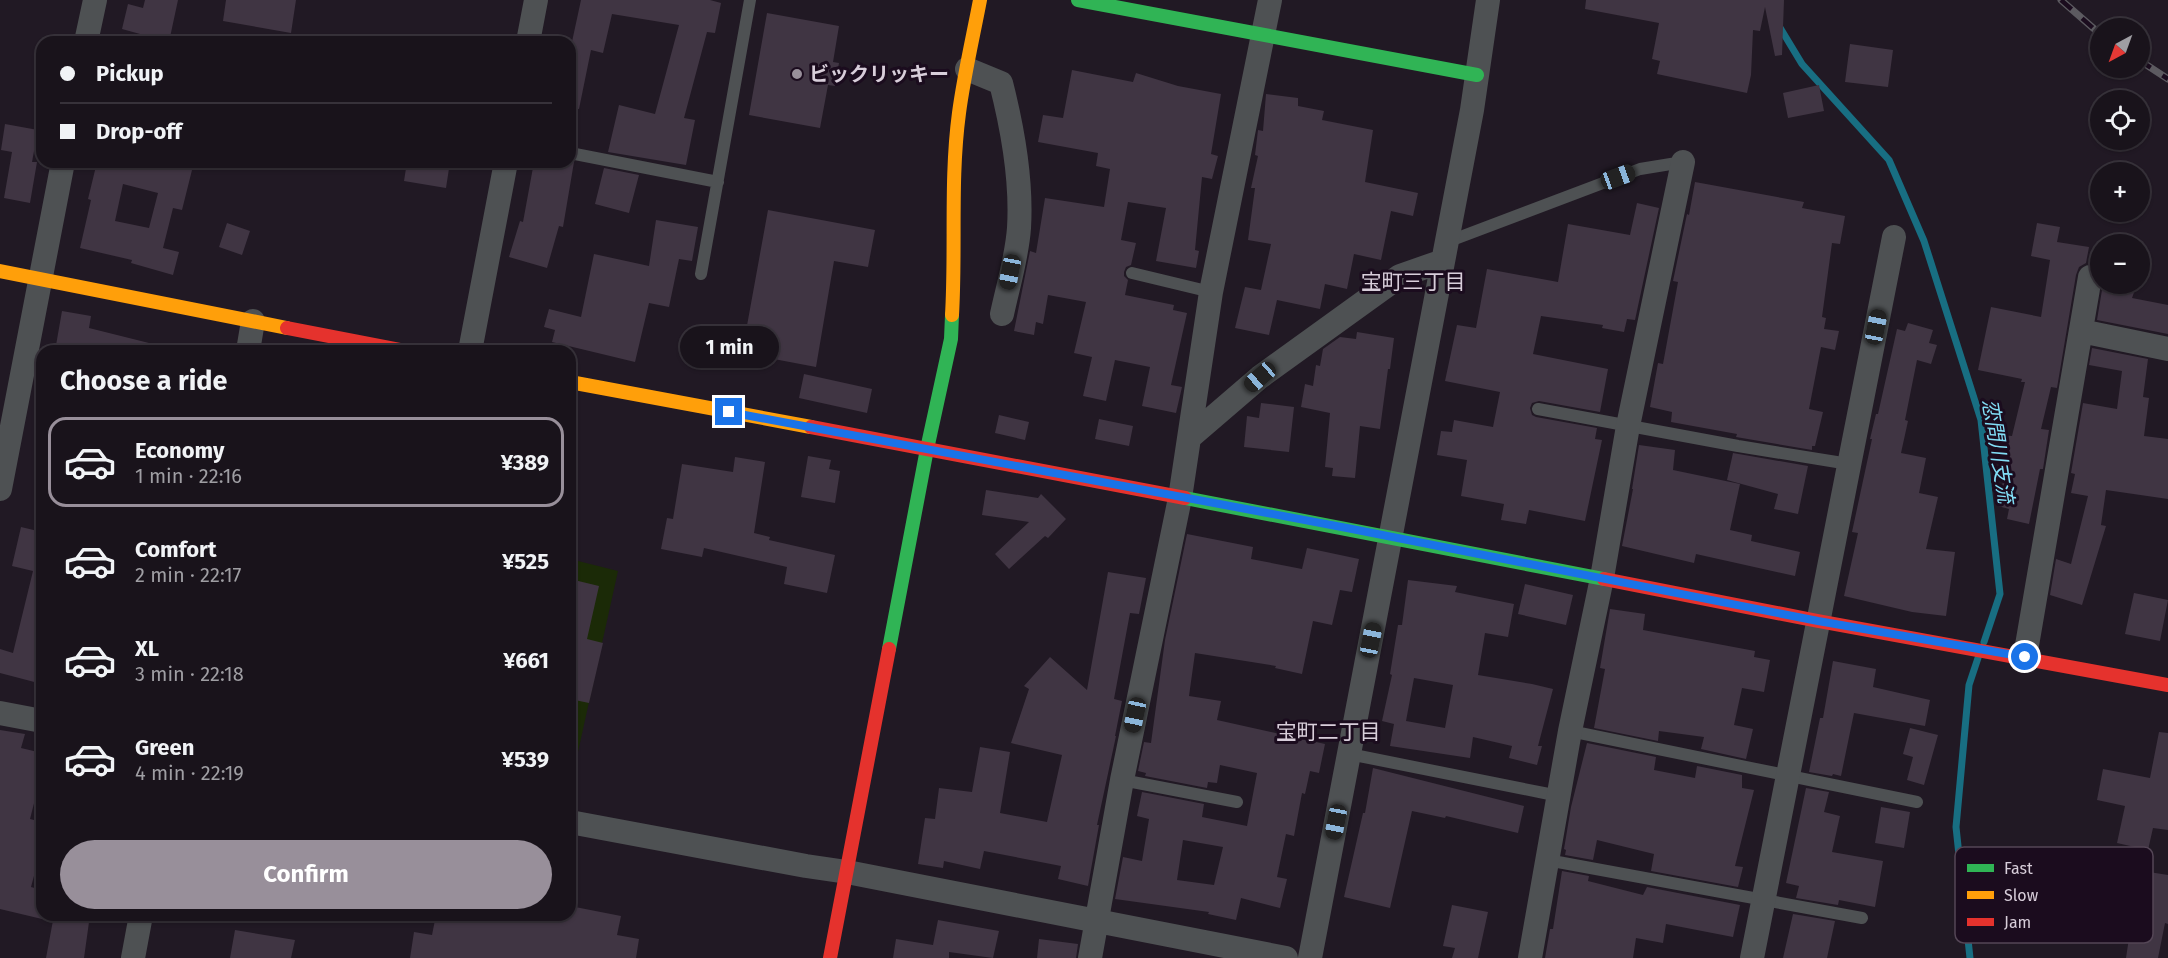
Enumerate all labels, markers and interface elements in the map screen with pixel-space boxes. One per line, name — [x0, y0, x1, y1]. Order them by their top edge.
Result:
north arrow — [2090, 18, 2150, 78]
map controls — [2090, 18, 2150, 294]
text: Pickup — [96, 60, 164, 87]
place label: ビックリッキー — [809, 62, 949, 86]
marker: ビックリッキー — [790, 67, 804, 81]
button: locate — [2090, 90, 2150, 150]
text: Drop-off — [96, 118, 182, 145]
car — [1598, 162, 1638, 192]
button: + — [2090, 162, 2150, 222]
button: − — [2090, 234, 2150, 294]
car — [998, 253, 1022, 291]
district label: 宝町三丁目 — [1361, 269, 1466, 295]
car — [1864, 308, 1888, 346]
callout: 1 min — [680, 325, 778, 367]
text: 1 min — [705, 335, 754, 359]
car — [1241, 358, 1279, 396]
text: Choose a ride — [60, 365, 227, 397]
water label: 恋問川支流 — [1977, 397, 2020, 508]
route end — [715, 398, 742, 425]
icon: car — [63, 435, 117, 489]
text: Economy — [135, 437, 224, 464]
text: ¥389 — [501, 449, 549, 476]
text: 1 min · 22:16 — [135, 464, 242, 488]
icon: car — [63, 534, 117, 588]
text: Comfort — [135, 536, 216, 563]
text: ¥525 — [502, 548, 549, 575]
text: 2 min · 22:17 — [135, 563, 241, 587]
car — [1359, 621, 1383, 659]
icon: car — [63, 633, 117, 687]
text: XL — [135, 635, 159, 662]
route start — [2011, 643, 2038, 670]
text: ¥661 — [503, 647, 549, 674]
text: 3 min · 22:18 — [135, 662, 244, 686]
car — [1122, 696, 1148, 734]
district label: 宝町二丁目 — [1276, 719, 1381, 745]
icon: car — [63, 732, 117, 786]
text: Green — [135, 734, 194, 761]
text: ¥539 — [502, 746, 549, 773]
text: 4 min · 22:19 — [135, 761, 244, 785]
car — [1324, 803, 1348, 841]
button: Confirm — [60, 840, 552, 909]
legend — [1955, 847, 2153, 943]
text: Fast — [2004, 859, 2033, 878]
text: Slow — [2004, 886, 2039, 905]
text: Jam — [2004, 913, 2031, 932]

